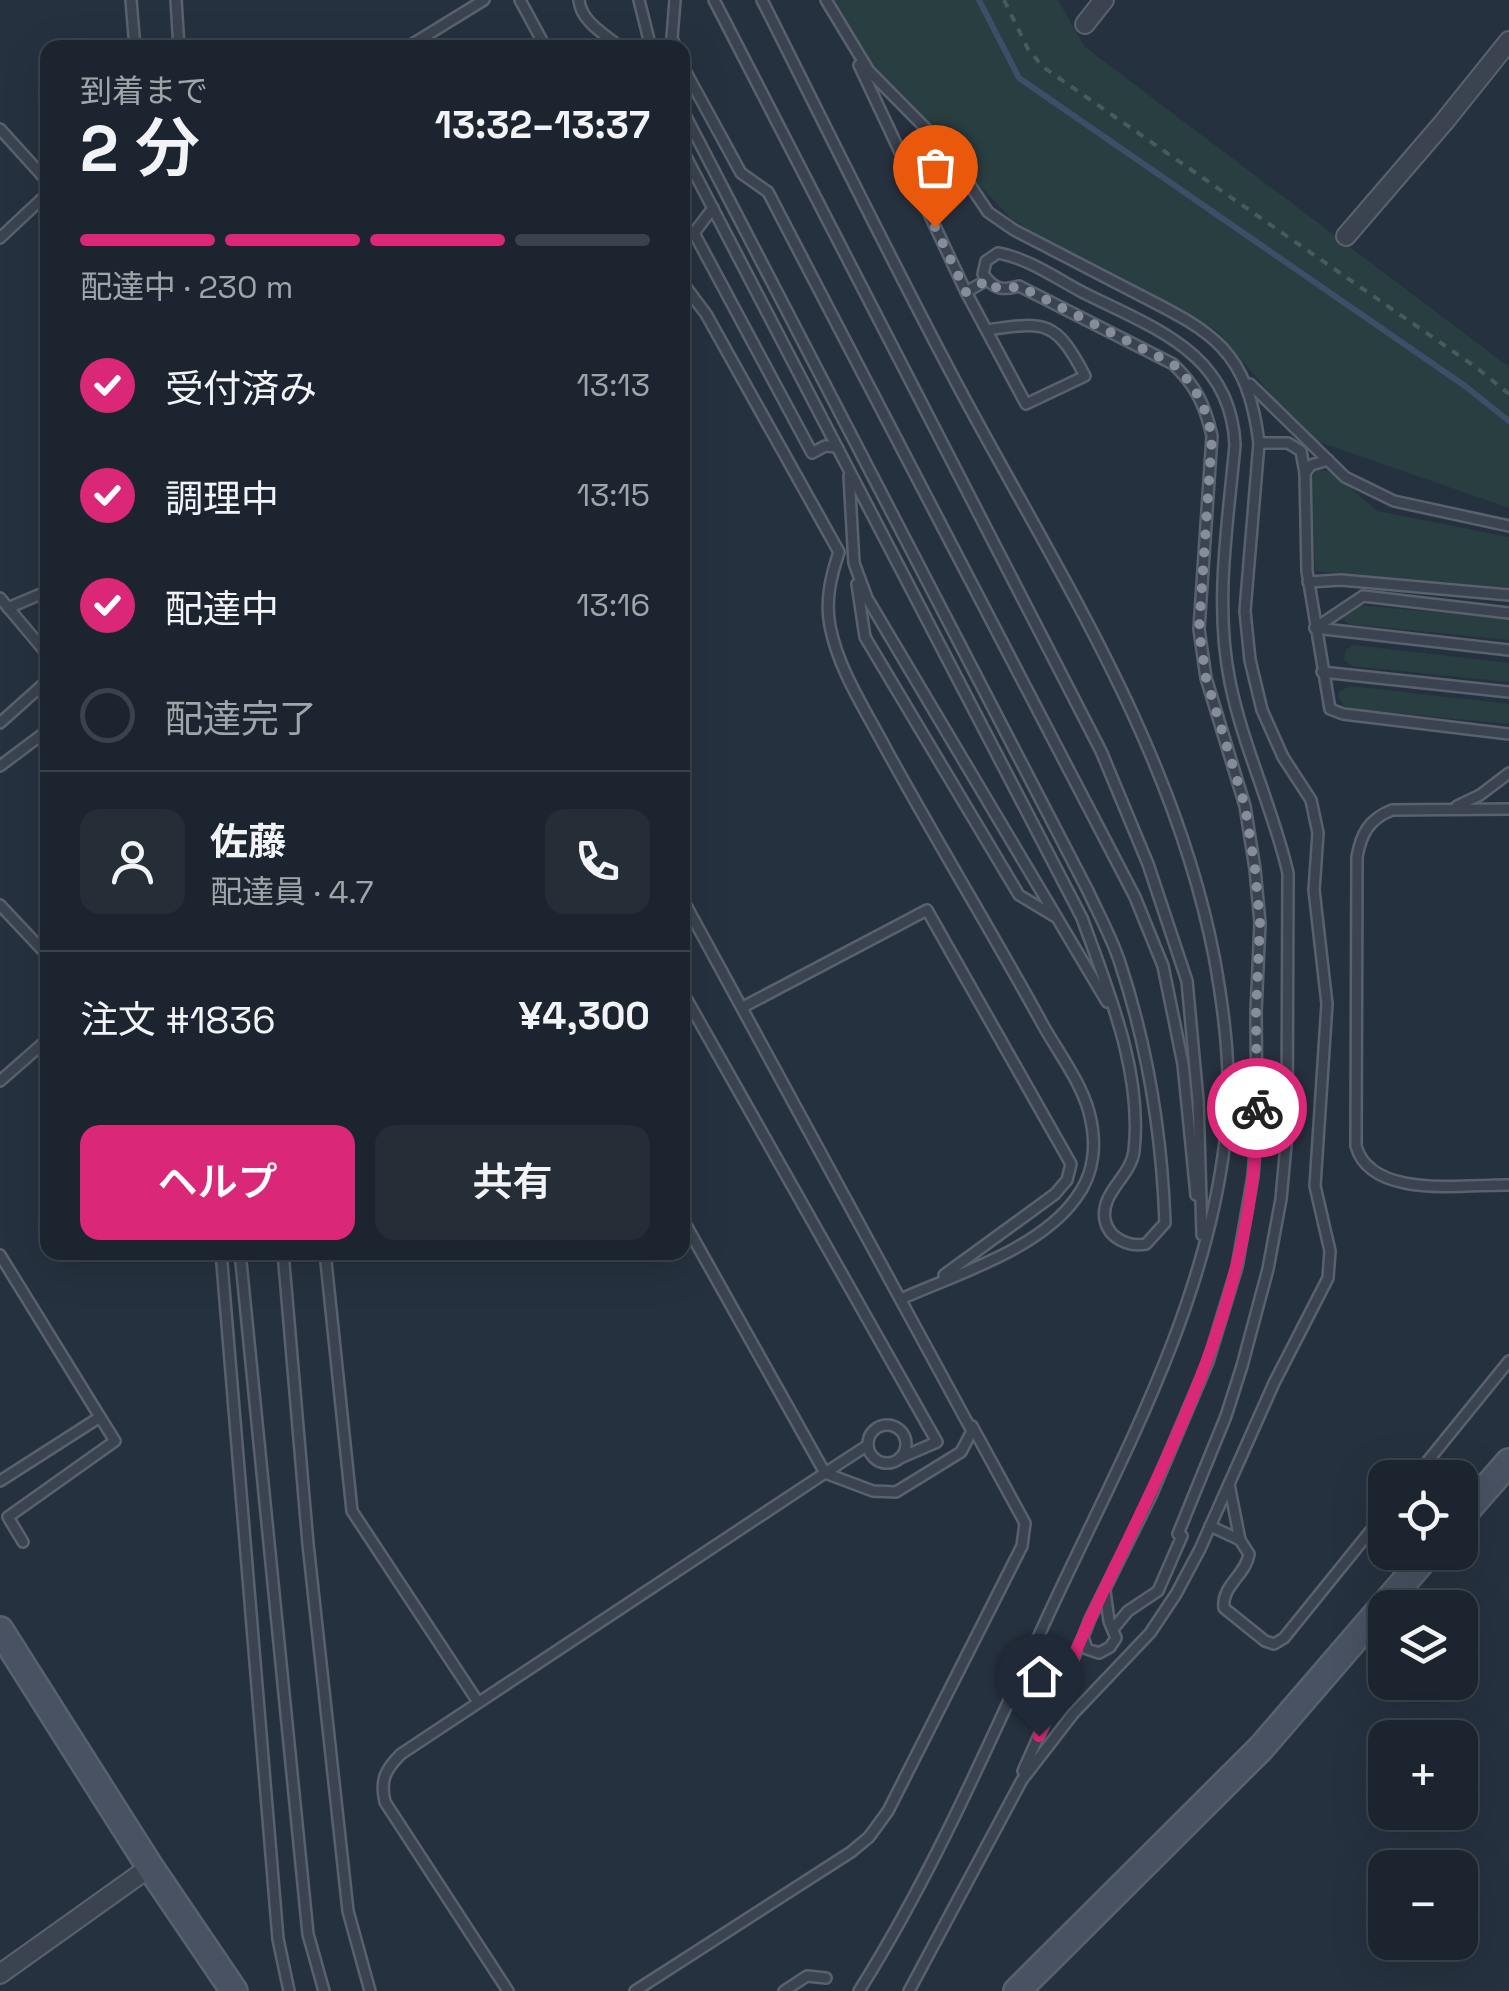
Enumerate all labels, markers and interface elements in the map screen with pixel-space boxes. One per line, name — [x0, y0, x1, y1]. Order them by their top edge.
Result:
text: 到着まで — [80, 71, 208, 111]
text: 13:32–13:37 — [435, 101, 650, 149]
text: 2 分 — [80, 107, 200, 190]
pin — [893, 125, 978, 228]
icon: bag — [908, 140, 963, 195]
text: 配達中 · 230 m — [80, 267, 293, 307]
icon: check — [80, 358, 135, 413]
text: 受付済み — [165, 365, 317, 413]
text: 13:13 — [576, 365, 650, 405]
icon: check — [80, 468, 135, 523]
text: 調理中 — [165, 475, 279, 523]
text: 13:15 — [577, 475, 650, 515]
icon: check — [80, 578, 135, 633]
text: 配達中 — [165, 585, 279, 633]
text: 13:16 — [576, 585, 650, 625]
text: 配達完了 — [165, 695, 317, 743]
button: person — [80, 809, 185, 914]
button: phone — [545, 809, 650, 914]
text: 佐藤 — [210, 818, 286, 866]
text: 配達員 · 4.7 — [210, 872, 373, 912]
text: ¥4,300 — [519, 992, 650, 1040]
text: 注文 #1836 — [80, 996, 275, 1044]
courier — [1207, 1058, 1307, 1158]
icon: bike — [1230, 1081, 1285, 1136]
button: ヘルプ — [80, 1125, 355, 1240]
button: 共有 — [375, 1125, 650, 1240]
map controls — [1368, 1460, 1478, 1960]
button: locate — [1368, 1460, 1478, 1570]
button: layers — [1368, 1590, 1478, 1700]
pin — [997, 1634, 1082, 1737]
icon: home — [1012, 1649, 1067, 1704]
button: + — [1368, 1720, 1478, 1830]
button: − — [1368, 1850, 1478, 1960]

